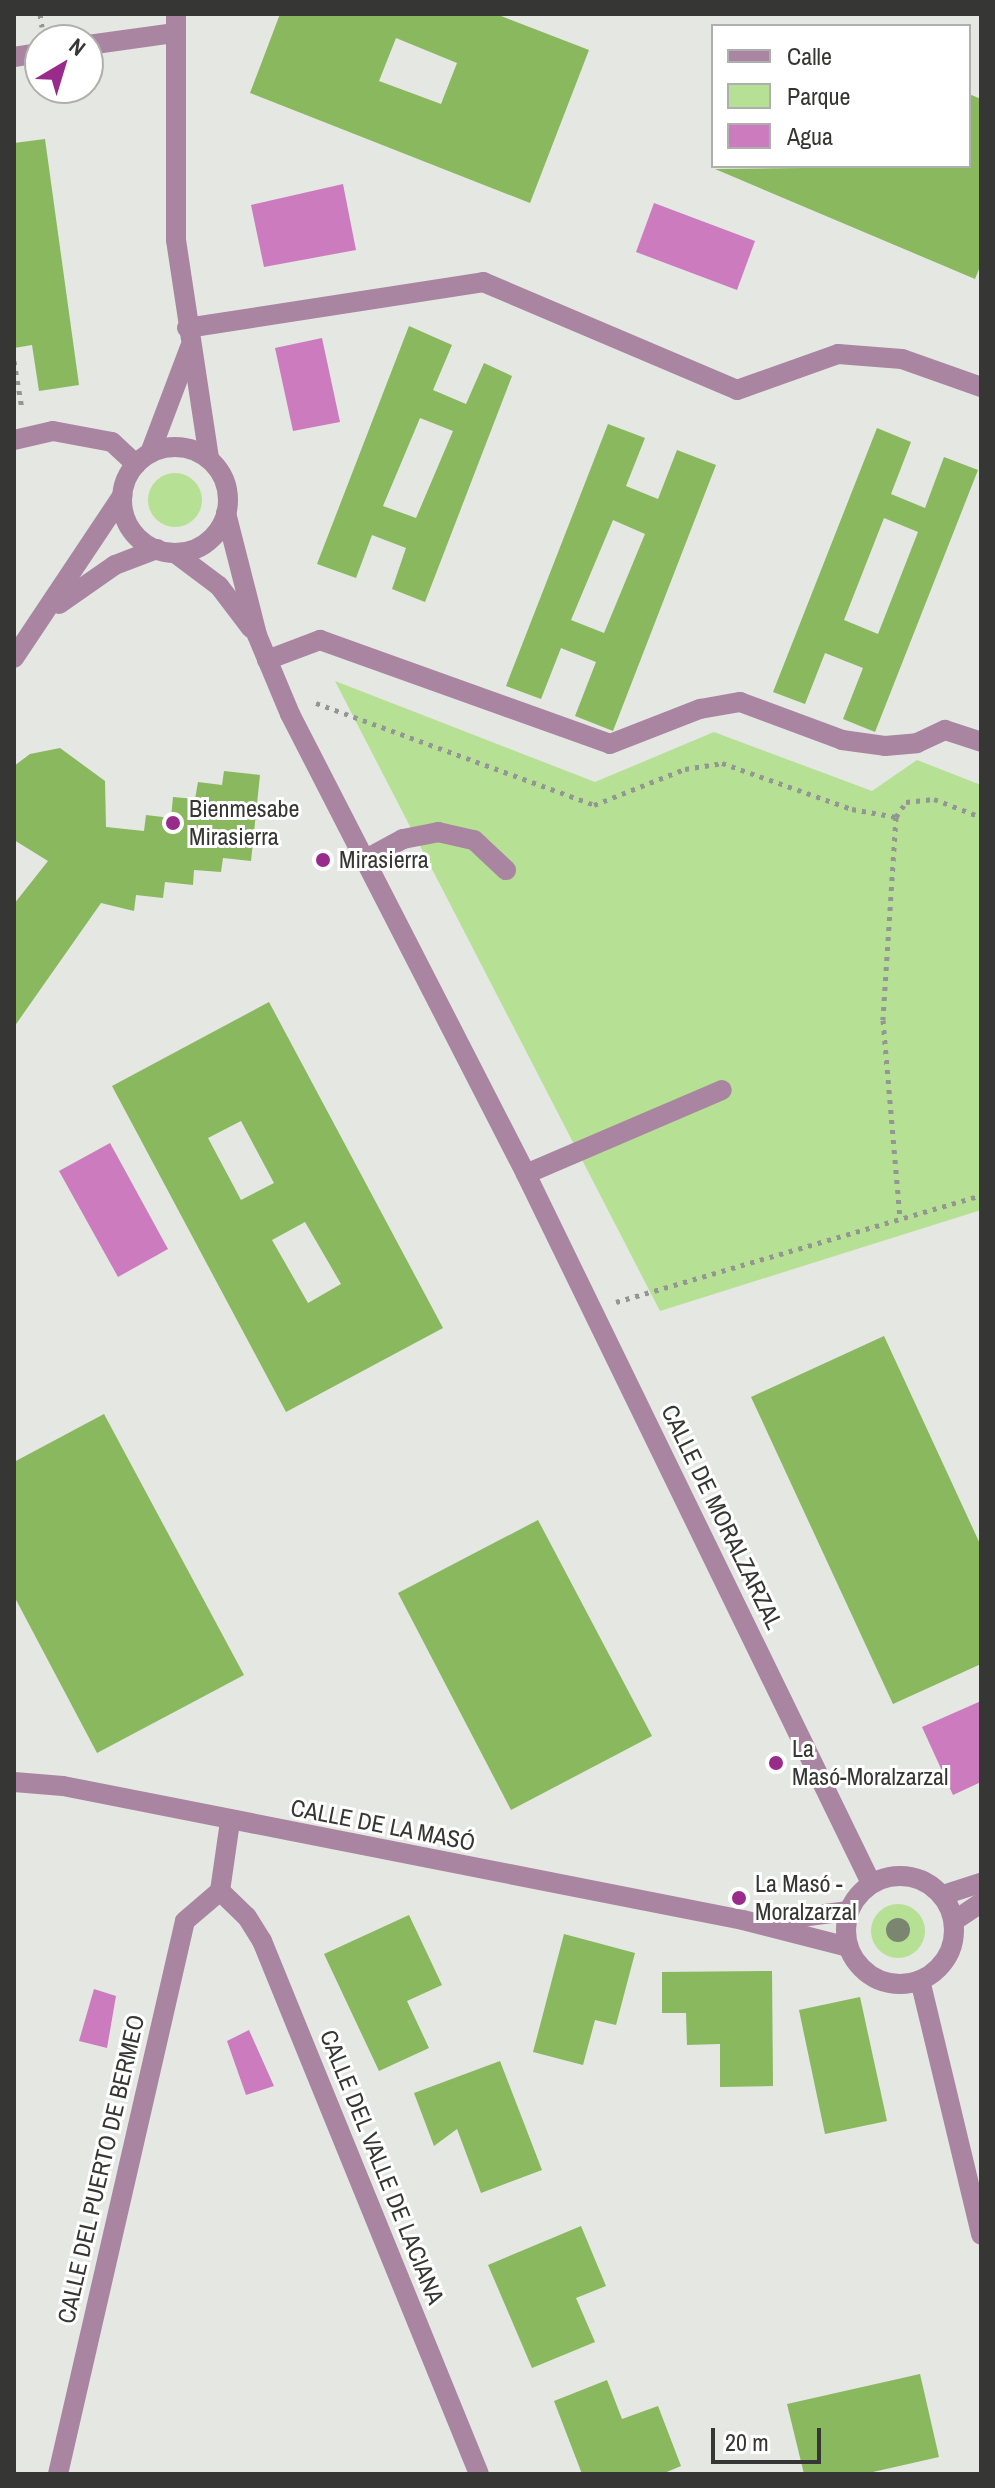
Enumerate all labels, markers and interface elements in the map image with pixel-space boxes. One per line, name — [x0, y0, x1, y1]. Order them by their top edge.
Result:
north arrow — [24, 24, 104, 104]
legend — [711, 24, 971, 168]
text: N — [63, 31, 92, 62]
text: Calle — [787, 40, 832, 72]
text: Parque — [787, 80, 850, 112]
text: Agua — [787, 120, 833, 152]
place label: Bienmesabe Mirasierra — [189, 795, 299, 851]
marker: Bienmesabe Mirasierra — [164, 814, 182, 832]
place label: Mirasierra — [339, 846, 429, 874]
marker: Mirasierra — [314, 851, 332, 869]
street label: CALLE DE MORALZARZAL — [655, 1400, 789, 1634]
place label: La Masó-Moralzarzal — [792, 1735, 948, 1791]
marker: La Masó-Moralzarzal — [767, 1754, 785, 1772]
street label: CALLE DE LA MASÓ — [288, 1793, 478, 1857]
place label: La Masó - Moralzarzal — [755, 1870, 857, 1926]
marker: La Masó - Moralzarzal — [730, 1889, 748, 1907]
street label: CALLE DEL PUERTO DE BERMEO — [51, 2012, 151, 2326]
street label: CALLE DEL VALLE DE LACIANA — [314, 2025, 450, 2309]
scale bar — [715, 2412, 825, 2462]
text: 20 m — [725, 2426, 769, 2458]

